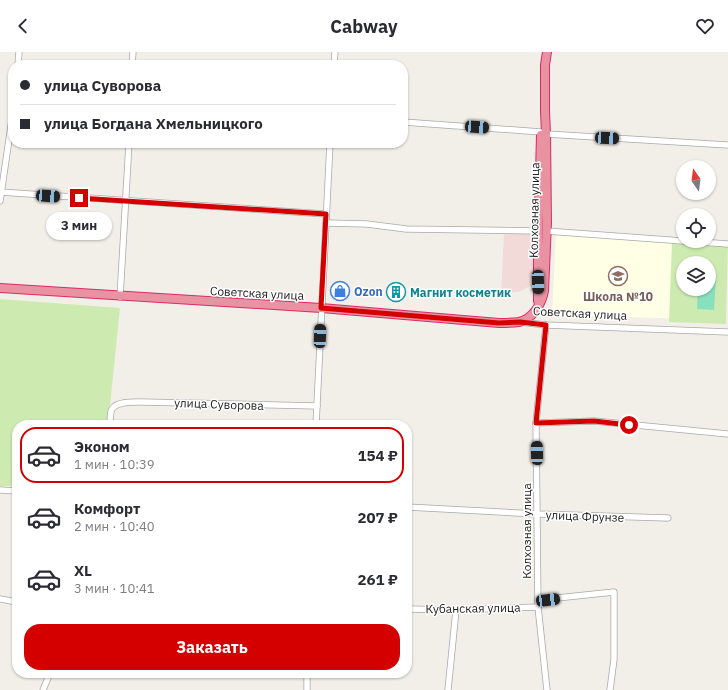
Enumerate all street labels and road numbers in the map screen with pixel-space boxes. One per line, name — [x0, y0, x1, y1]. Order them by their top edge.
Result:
street label: Колхозная улица — [526, 161, 542, 258]
street label: Советская улица — [210, 283, 305, 303]
street label: Советская улица — [533, 303, 628, 323]
street label: улица Суворова — [174, 395, 265, 413]
street label: Колхозная улица — [519, 483, 534, 579]
street label: улица Фрунзе — [545, 507, 625, 525]
street label: Кубанская улица — [425, 600, 521, 616]

